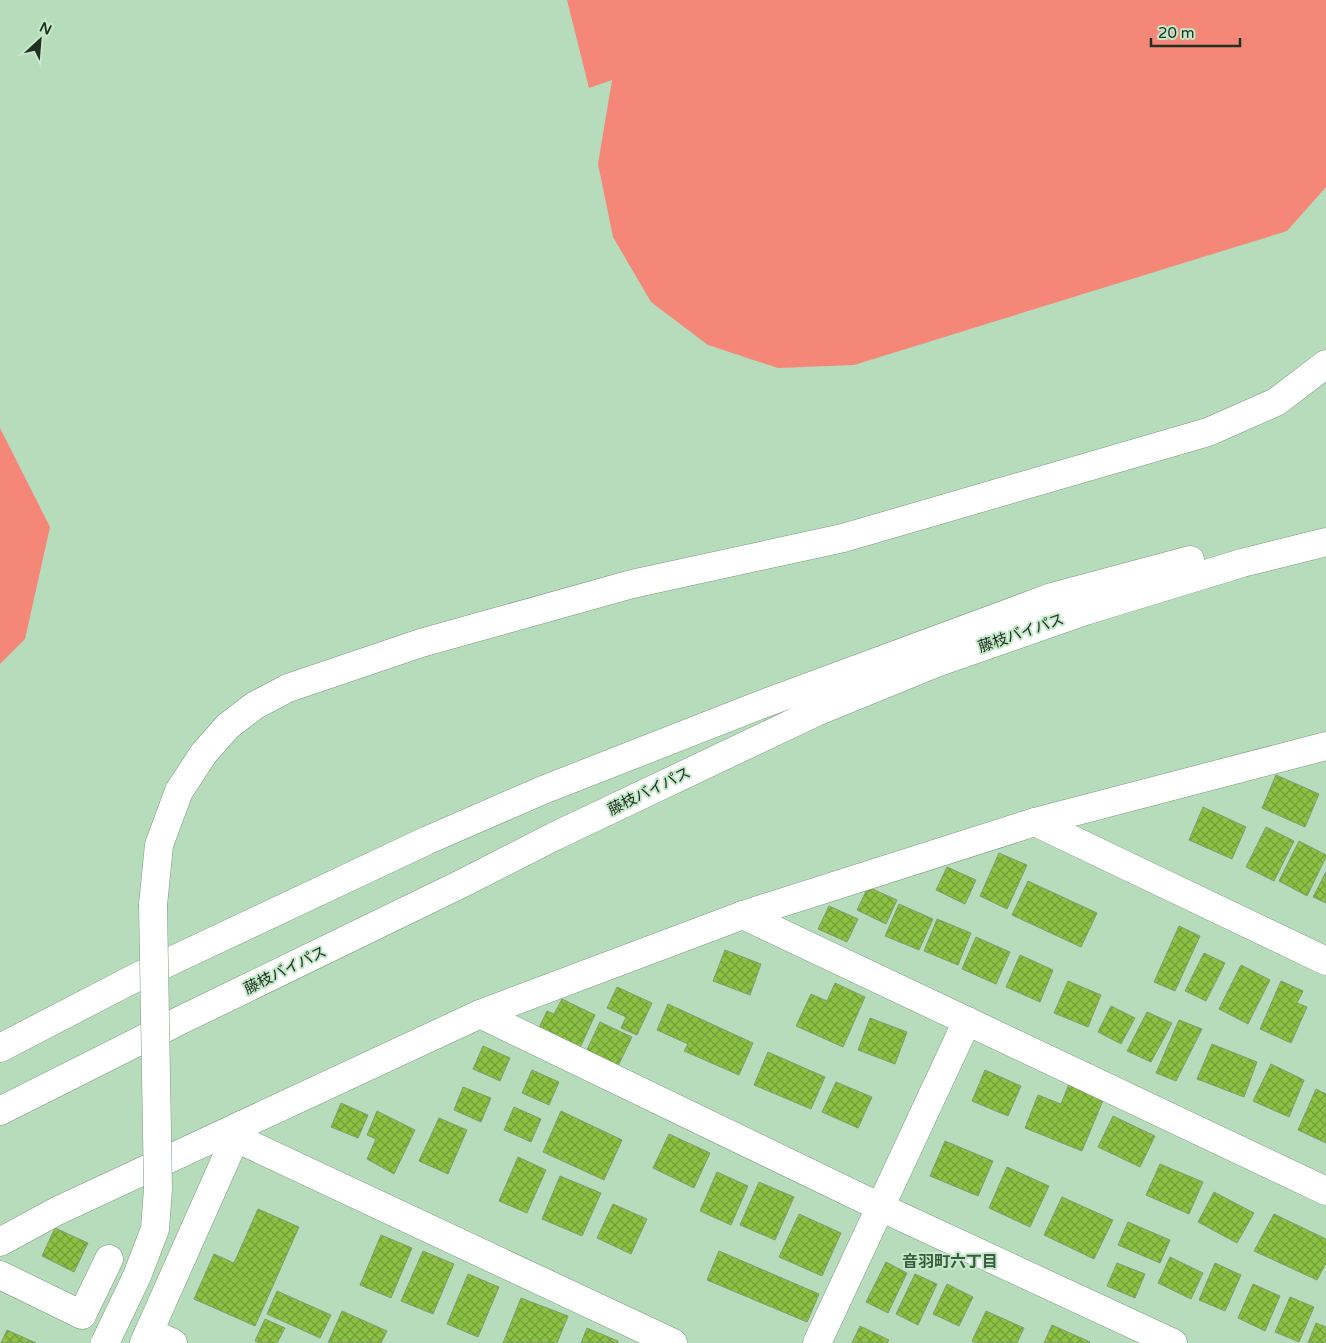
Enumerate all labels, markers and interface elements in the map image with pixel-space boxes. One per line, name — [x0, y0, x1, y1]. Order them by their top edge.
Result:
north arrow — [15, 15, 65, 65]
scale bar — [1151, 15, 1240, 47]
text: N — [37, 19, 54, 39]
text: 20 m — [1158, 24, 1195, 42]
street label: 藤枝バイパス — [976, 610, 1066, 656]
street label: 藤枝バイパス — [605, 763, 693, 819]
street label: 藤枝バイパス — [241, 942, 329, 998]
district label: 音羽町六丁目 — [902, 1252, 998, 1272]

